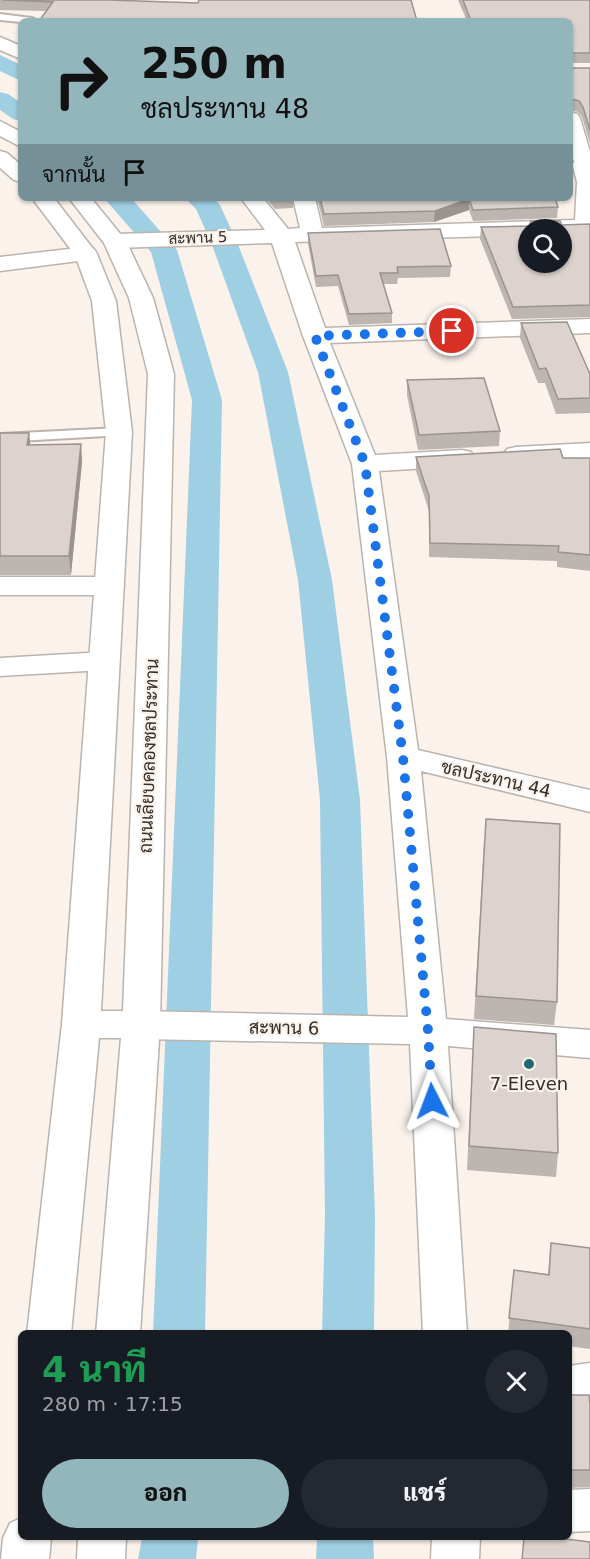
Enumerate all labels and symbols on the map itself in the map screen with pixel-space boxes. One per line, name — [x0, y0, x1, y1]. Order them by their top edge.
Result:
street label: สะพาน 5 — [168, 228, 228, 248]
pin — [426, 305, 477, 356]
street label: ถนนเลียบคลองชลประทาน — [133, 658, 162, 854]
street label: ชลประทาน 44 — [439, 756, 553, 801]
street label: สะพาน 6 — [249, 1016, 319, 1039]
marker: 7-Eleven — [522, 1057, 536, 1071]
position arrow — [400, 1069, 464, 1133]
place label: 7-Eleven — [490, 1073, 568, 1094]

